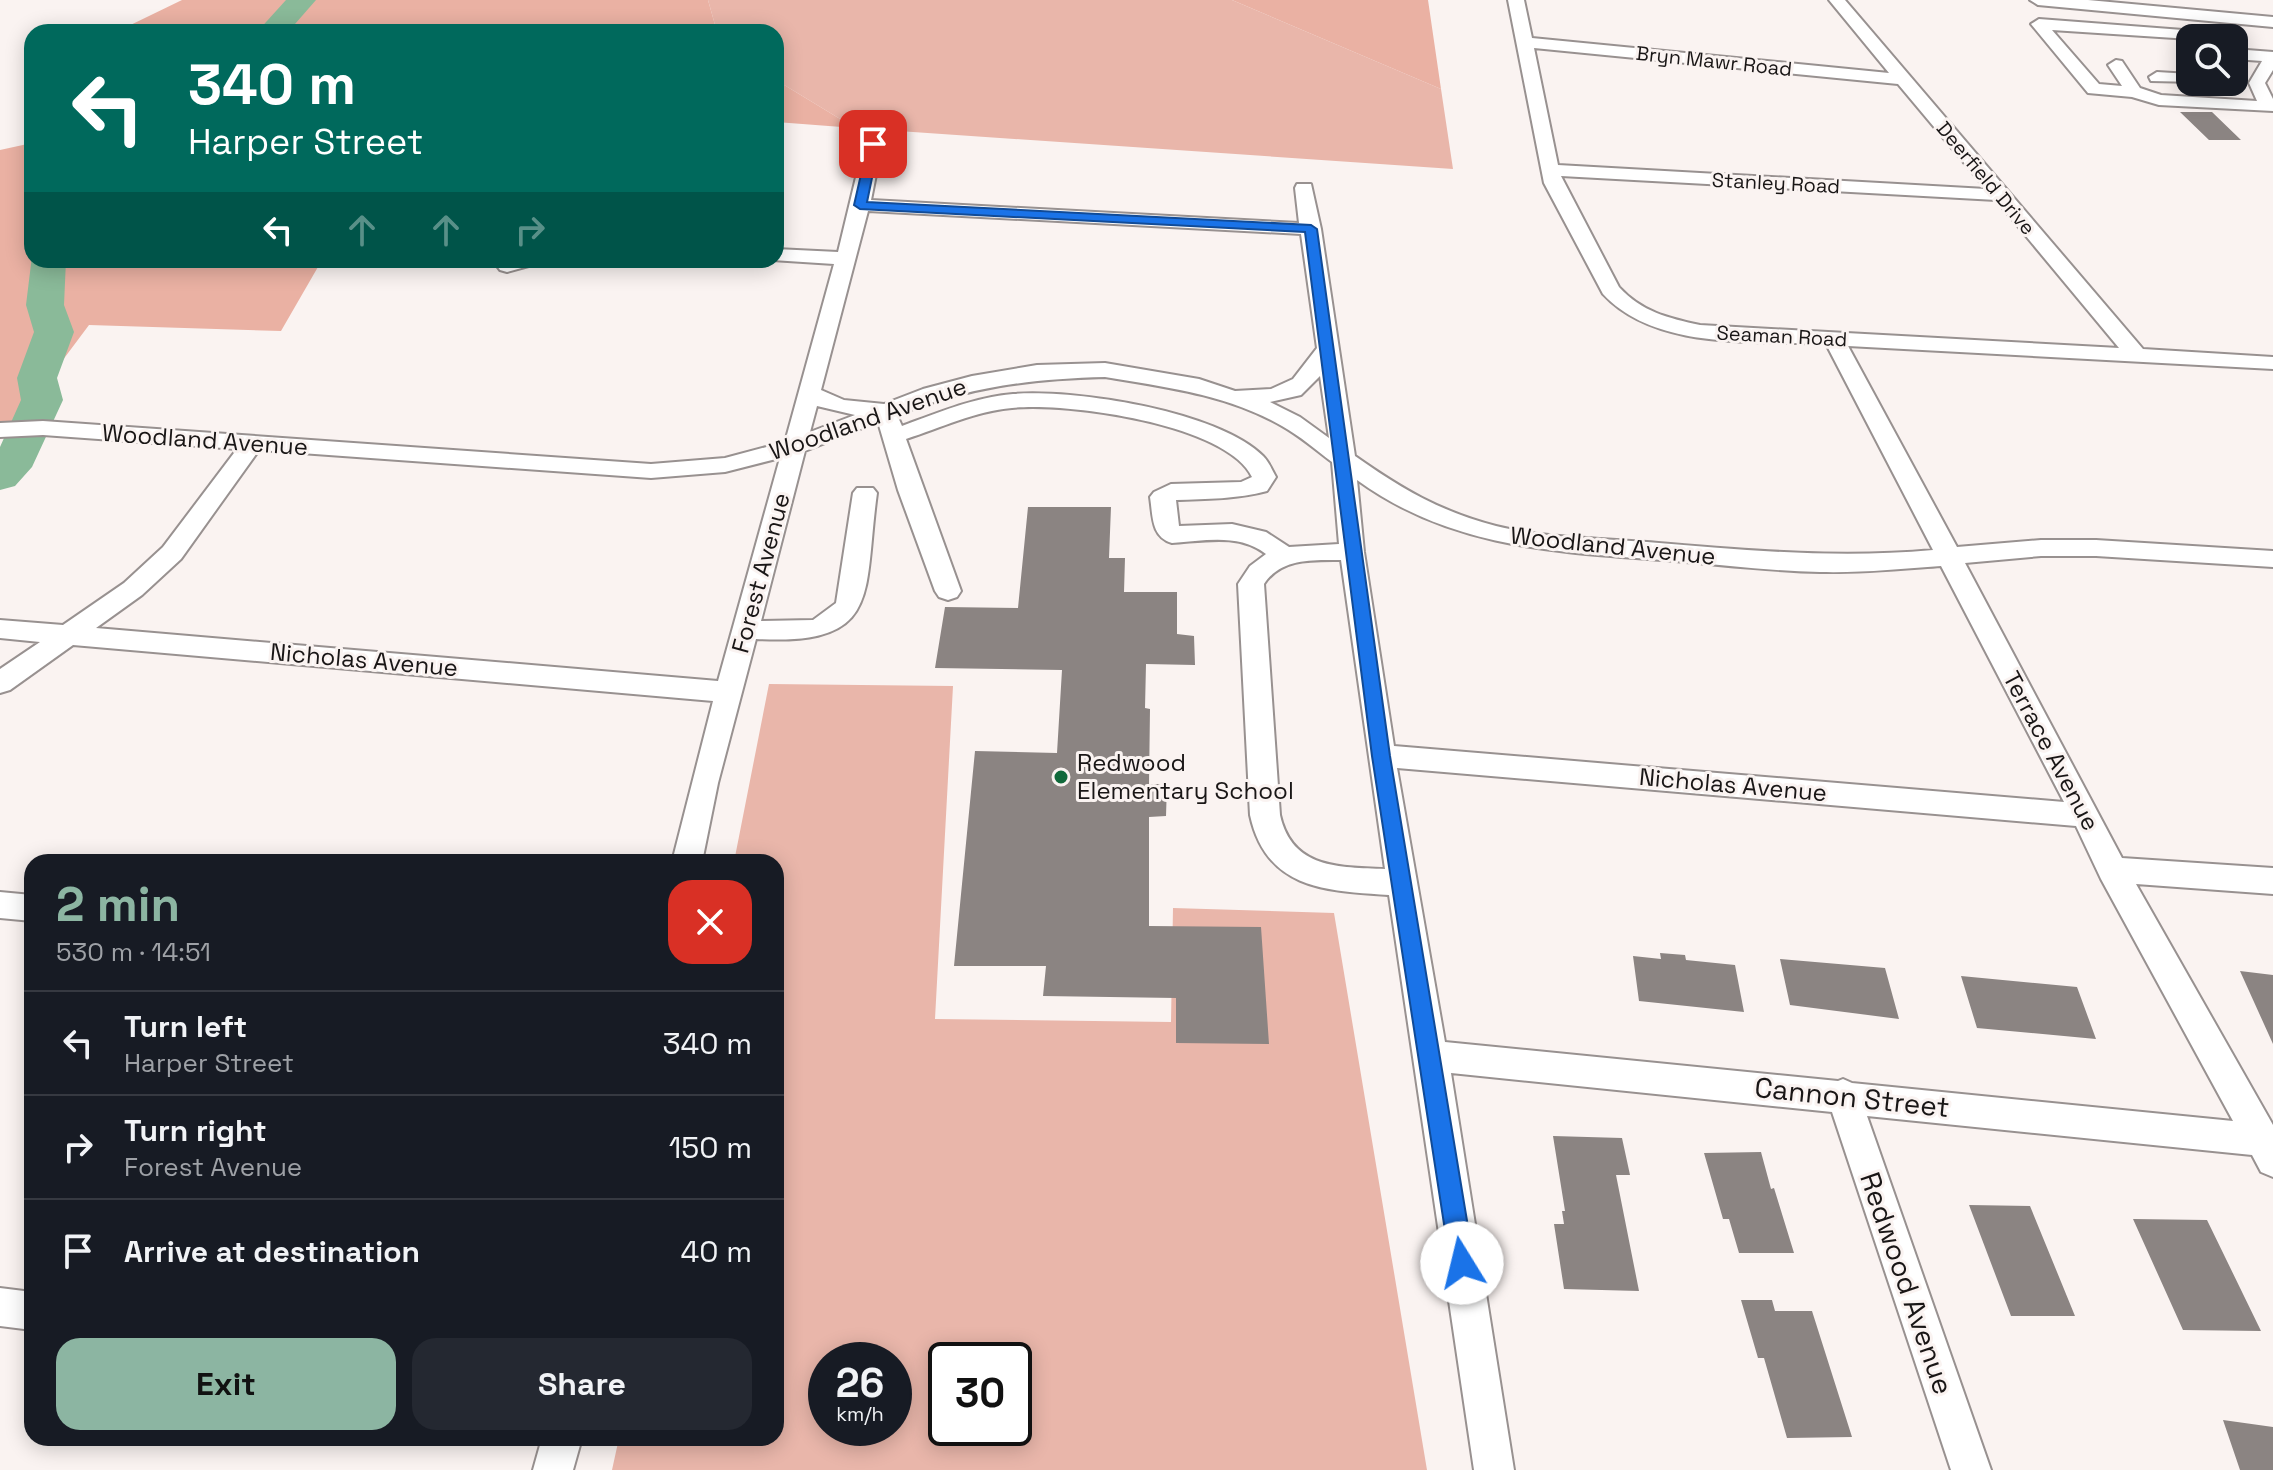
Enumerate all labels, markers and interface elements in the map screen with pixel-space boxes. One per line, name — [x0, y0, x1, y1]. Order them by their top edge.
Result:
map controls — [2176, 24, 2248, 96]
button: search — [2176, 24, 2248, 96]
street label: Bryn Mawr Road — [1635, 40, 1793, 82]
text: 340 m — [188, 49, 356, 120]
icon: left — [56, 56, 160, 160]
pin — [839, 110, 907, 178]
street label: Deerfield Drive — [1931, 116, 2041, 240]
text: Harper Street — [188, 119, 423, 165]
icon: arrive — [851, 122, 895, 166]
street label: Stanley Road — [1711, 167, 1841, 199]
icon: left — [256, 208, 300, 252]
icon: ahead — [340, 208, 384, 252]
icon: ahead — [424, 208, 468, 252]
icon: right — [508, 208, 552, 252]
street label: Seaman Road — [1716, 320, 1848, 352]
street label: Woodland Avenue — [765, 370, 970, 467]
street label: Woodland Avenue — [101, 417, 309, 462]
street label: Forest Avenue — [724, 489, 797, 656]
street label: Woodland Avenue — [1509, 519, 1717, 572]
street label: Nicholas Avenue — [269, 636, 459, 683]
street label: Terrace Avenue — [1996, 666, 2106, 836]
place label: Redwood Elementary School — [1077, 747, 1294, 806]
street label: Nicholas Avenue — [1638, 761, 1828, 808]
marker: Redwood Elementary School — [1052, 768, 1070, 786]
text: 2 min — [56, 874, 180, 935]
button: close — [668, 880, 752, 964]
text: 530 m · 14:51 — [56, 935, 211, 969]
text: Turn left — [124, 1007, 247, 1046]
icon: left — [56, 1021, 100, 1065]
text: 340 m — [662, 1024, 752, 1063]
text: Harper Street — [124, 1046, 294, 1080]
street label: Cannon Street — [1753, 1069, 1951, 1125]
text: Turn right — [124, 1111, 267, 1150]
icon: right — [56, 1125, 100, 1169]
text: 150 m — [669, 1128, 752, 1167]
text: Forest Avenue — [124, 1150, 302, 1184]
street label: Redwood Avenue — [1852, 1167, 1962, 1399]
position arrow — [1420, 1221, 1504, 1305]
icon: arrive — [56, 1229, 100, 1273]
text: Arrive at destination — [124, 1232, 420, 1271]
text: 40 m — [681, 1232, 752, 1271]
button: Exit — [56, 1338, 396, 1430]
button: Share — [412, 1338, 752, 1430]
speed limit sign: 30 — [928, 1342, 1032, 1446]
text: 26 — [836, 1358, 884, 1409]
text: km/h — [836, 1401, 884, 1427]

